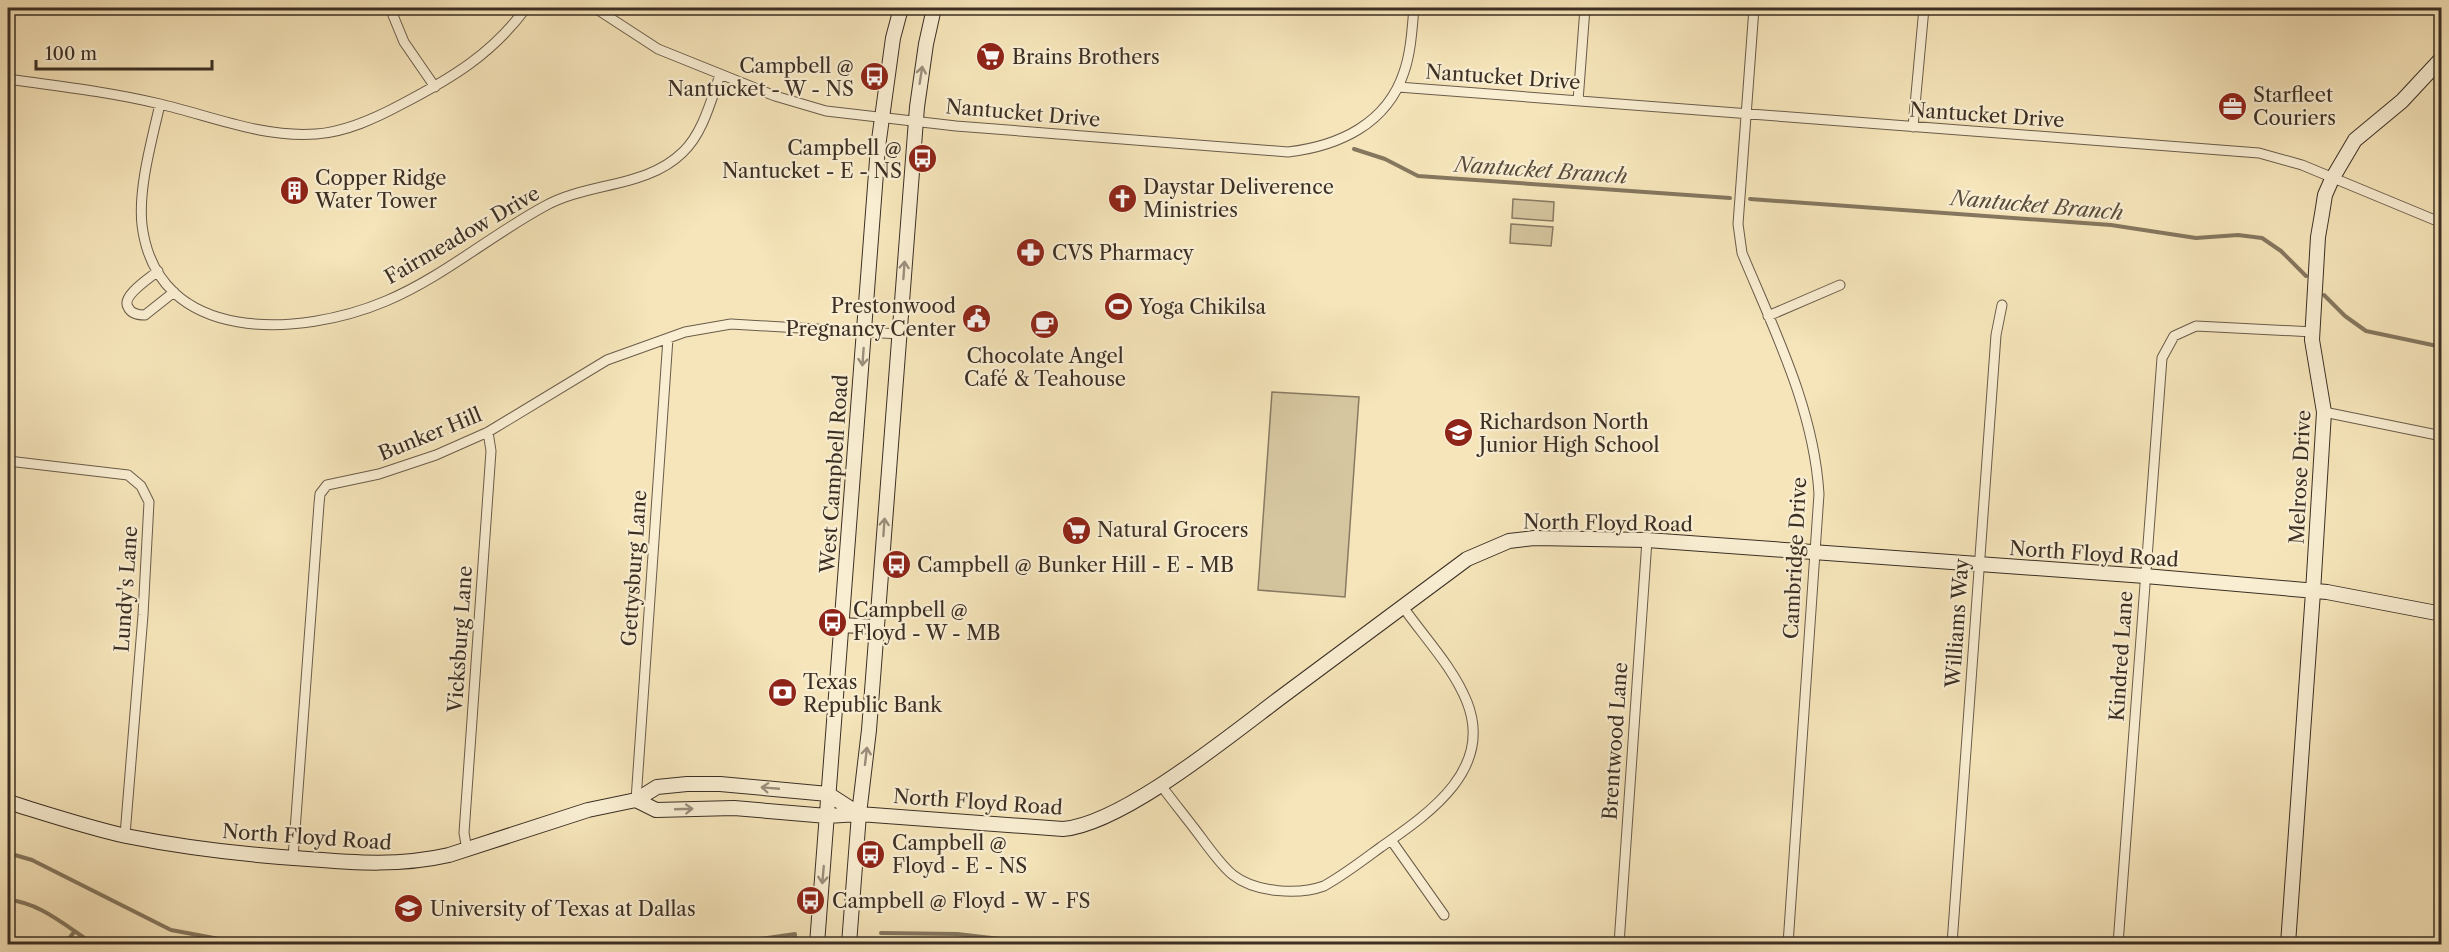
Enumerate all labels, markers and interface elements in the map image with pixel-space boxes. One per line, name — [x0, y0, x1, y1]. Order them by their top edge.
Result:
scale bar — [36, 33, 212, 71]
supermarket icon: Brains Brothers — [975, 41, 1007, 73]
text: 100 m — [45, 43, 97, 65]
place label: Brains Brothers — [1012, 45, 1160, 69]
place label: Campbell @ Nantucket - W - NS — [668, 54, 854, 101]
street label: Nantucket Drive — [1425, 60, 1581, 94]
bus stop icon: Campbell @ Nantucket - W - NS — [859, 61, 891, 93]
one-way arrow — [915, 66, 926, 86]
place label: Starfleet Couriers — [2253, 83, 2336, 130]
office icon: Starfleet Couriers — [2216, 90, 2248, 122]
street label: Nantucket Drive — [945, 94, 1101, 132]
street label: Nantucket Drive — [1909, 98, 2065, 132]
place label: Campbell @ Nantucket - E - NS — [722, 136, 902, 183]
bus stop icon: Campbell @ Nantucket - E - NS — [907, 143, 939, 175]
water label: Nantucket Branch — [1452, 151, 1628, 189]
place label: Copper Ridge Water Tower — [314, 166, 446, 213]
building icon: Copper Ridge Water Tower — [278, 174, 310, 206]
place label: Daystar Deliverence Ministries — [1143, 175, 1334, 222]
street label: Fairmeadow Drive — [380, 181, 544, 289]
church icon: Daystar Deliverence Ministries — [1106, 183, 1138, 215]
water label: Nantucket Branch — [1948, 185, 2124, 225]
pharmacy icon: CVS Pharmacy — [1015, 237, 1047, 269]
place label: CVS Pharmacy — [1052, 241, 1195, 265]
one-way arrow — [899, 260, 910, 280]
sports icon: Yoga Chikilsa — [1102, 291, 1134, 323]
place label: Prestonwood Pregnancy Center — [785, 294, 957, 341]
place label: Yoga Chikilsa — [1138, 295, 1267, 319]
public building icon: Prestonwood Pregnancy Center — [961, 302, 993, 334]
cafe icon: Chocolate Angel Café & Teahouse — [1029, 309, 1061, 341]
place label: Chocolate Angel Café & Teahouse — [964, 344, 1126, 391]
one-way arrow — [857, 347, 868, 367]
street label: West Campbell Road — [815, 374, 853, 575]
street label: Bunker Hill — [375, 402, 485, 466]
street label: Melrose Drive — [2284, 409, 2316, 545]
place label: Richardson North Junior High School — [1476, 410, 1660, 457]
school or university icon: Richardson North Junior High School — [1442, 417, 1474, 449]
street label: Cambridge Drive — [1779, 476, 1811, 640]
street label: Gettysburg Lane — [617, 489, 651, 647]
street label: North Floyd Road — [1523, 510, 1693, 536]
supermarket icon: Natural Grocers — [1060, 514, 1092, 546]
one-way arrow — [879, 518, 890, 537]
place label: Natural Grocers — [1097, 518, 1248, 542]
street label: Lundy's Lane — [110, 525, 142, 653]
street label: North Floyd Road — [2008, 536, 2180, 572]
bus stop icon: Campbell @ Bunker Hill - E - MB — [880, 549, 912, 581]
place label: Campbell @ Bunker Hill - E - MB — [917, 553, 1234, 577]
street label: Williams Way — [1940, 557, 1974, 690]
street label: Vicksburg Lane — [443, 565, 477, 714]
street label: Kindred Lane — [2104, 590, 2138, 722]
place label: Campbell @ Floyd - W - MB — [853, 598, 1000, 645]
bus stop icon: Campbell @ Floyd - W - MB — [816, 606, 848, 638]
street label: Brentwood Lane — [1598, 661, 1632, 821]
place label: Texas Republic Bank — [803, 670, 943, 717]
bank icon: Texas Republic Bank — [766, 677, 798, 709]
one-way arrow — [861, 746, 872, 766]
one-way arrow — [760, 782, 780, 793]
street label: North Floyd Road — [892, 784, 1064, 820]
one-way arrow — [673, 803, 693, 814]
street label: North Floyd Road — [221, 819, 393, 855]
place label: Campbell @ Floyd - E - NS — [892, 831, 1027, 878]
bus stop icon: Campbell @ Floyd - E - NS — [855, 838, 887, 870]
one-way arrow — [817, 864, 828, 884]
bus stop icon: Campbell @ Floyd - W - FS — [795, 885, 827, 917]
place label: Campbell @ Floyd - W - FS — [832, 889, 1090, 913]
school or university icon: University of Texas at Dallas — [393, 893, 425, 925]
place label: University of Texas at Dallas — [430, 897, 696, 921]

